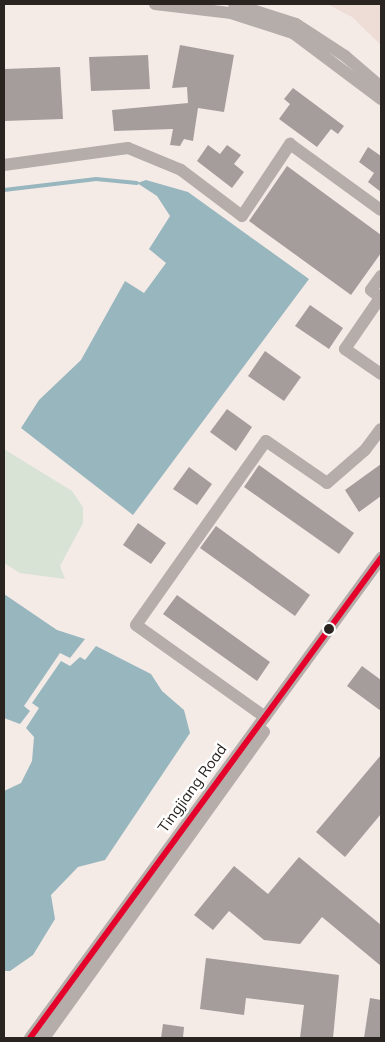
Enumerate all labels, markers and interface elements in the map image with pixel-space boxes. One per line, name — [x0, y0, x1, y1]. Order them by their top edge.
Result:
unlabelled marker — [324, 624, 334, 634]
street label: Tingjiang Road — [154, 740, 230, 836]

